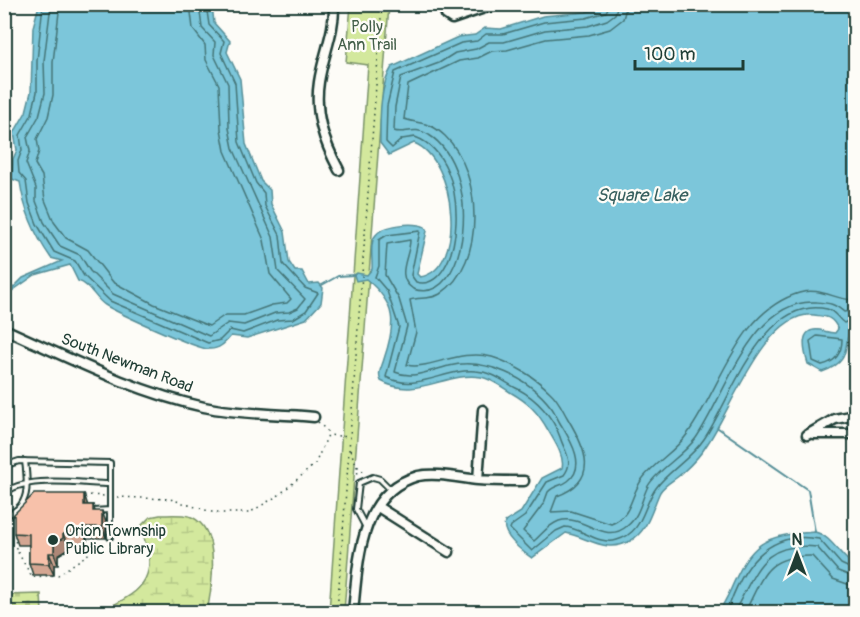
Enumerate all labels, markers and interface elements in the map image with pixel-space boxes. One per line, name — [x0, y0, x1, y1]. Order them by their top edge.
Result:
park label: Polly Ann Trail — [337, 17, 397, 55]
scale bar — [635, 33, 743, 71]
text: 100 m — [644, 43, 696, 66]
water label: Square Lake — [597, 184, 689, 207]
street label: South Newman Road — [58, 329, 196, 397]
place label: Orion Township Public Library — [65, 521, 166, 559]
north arrow — [767, 524, 827, 584]
text: N — [792, 530, 803, 550]
marker: Orion Township Public Library — [46, 533, 60, 547]

